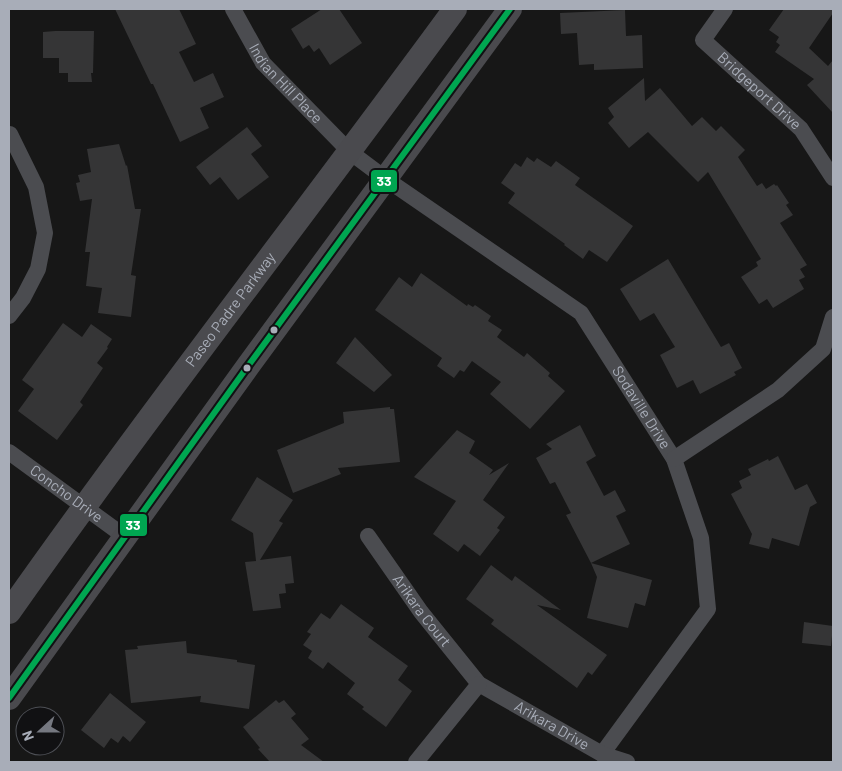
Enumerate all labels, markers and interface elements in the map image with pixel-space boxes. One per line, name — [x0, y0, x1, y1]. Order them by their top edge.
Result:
street label: Indian Hill Place — [246, 40, 327, 127]
street label: Bridgeport Drive — [714, 48, 806, 133]
line badge: 33 — [370, 169, 398, 193]
text: 33 — [376, 172, 392, 189]
street label: Paseo Padre Parkway — [181, 248, 279, 370]
unlabelled marker — [269, 325, 279, 335]
street label: Sodaville Drive — [609, 362, 675, 452]
unlabelled marker — [242, 363, 252, 373]
street label: Concho Drive — [27, 461, 107, 526]
line badge: 33 — [119, 513, 148, 537]
text: 33 — [125, 516, 141, 533]
street label: Arikara Court — [389, 570, 455, 650]
street label: Arikara Drive — [512, 696, 593, 753]
north arrow — [15, 706, 65, 756]
text: N — [18, 728, 37, 743]

